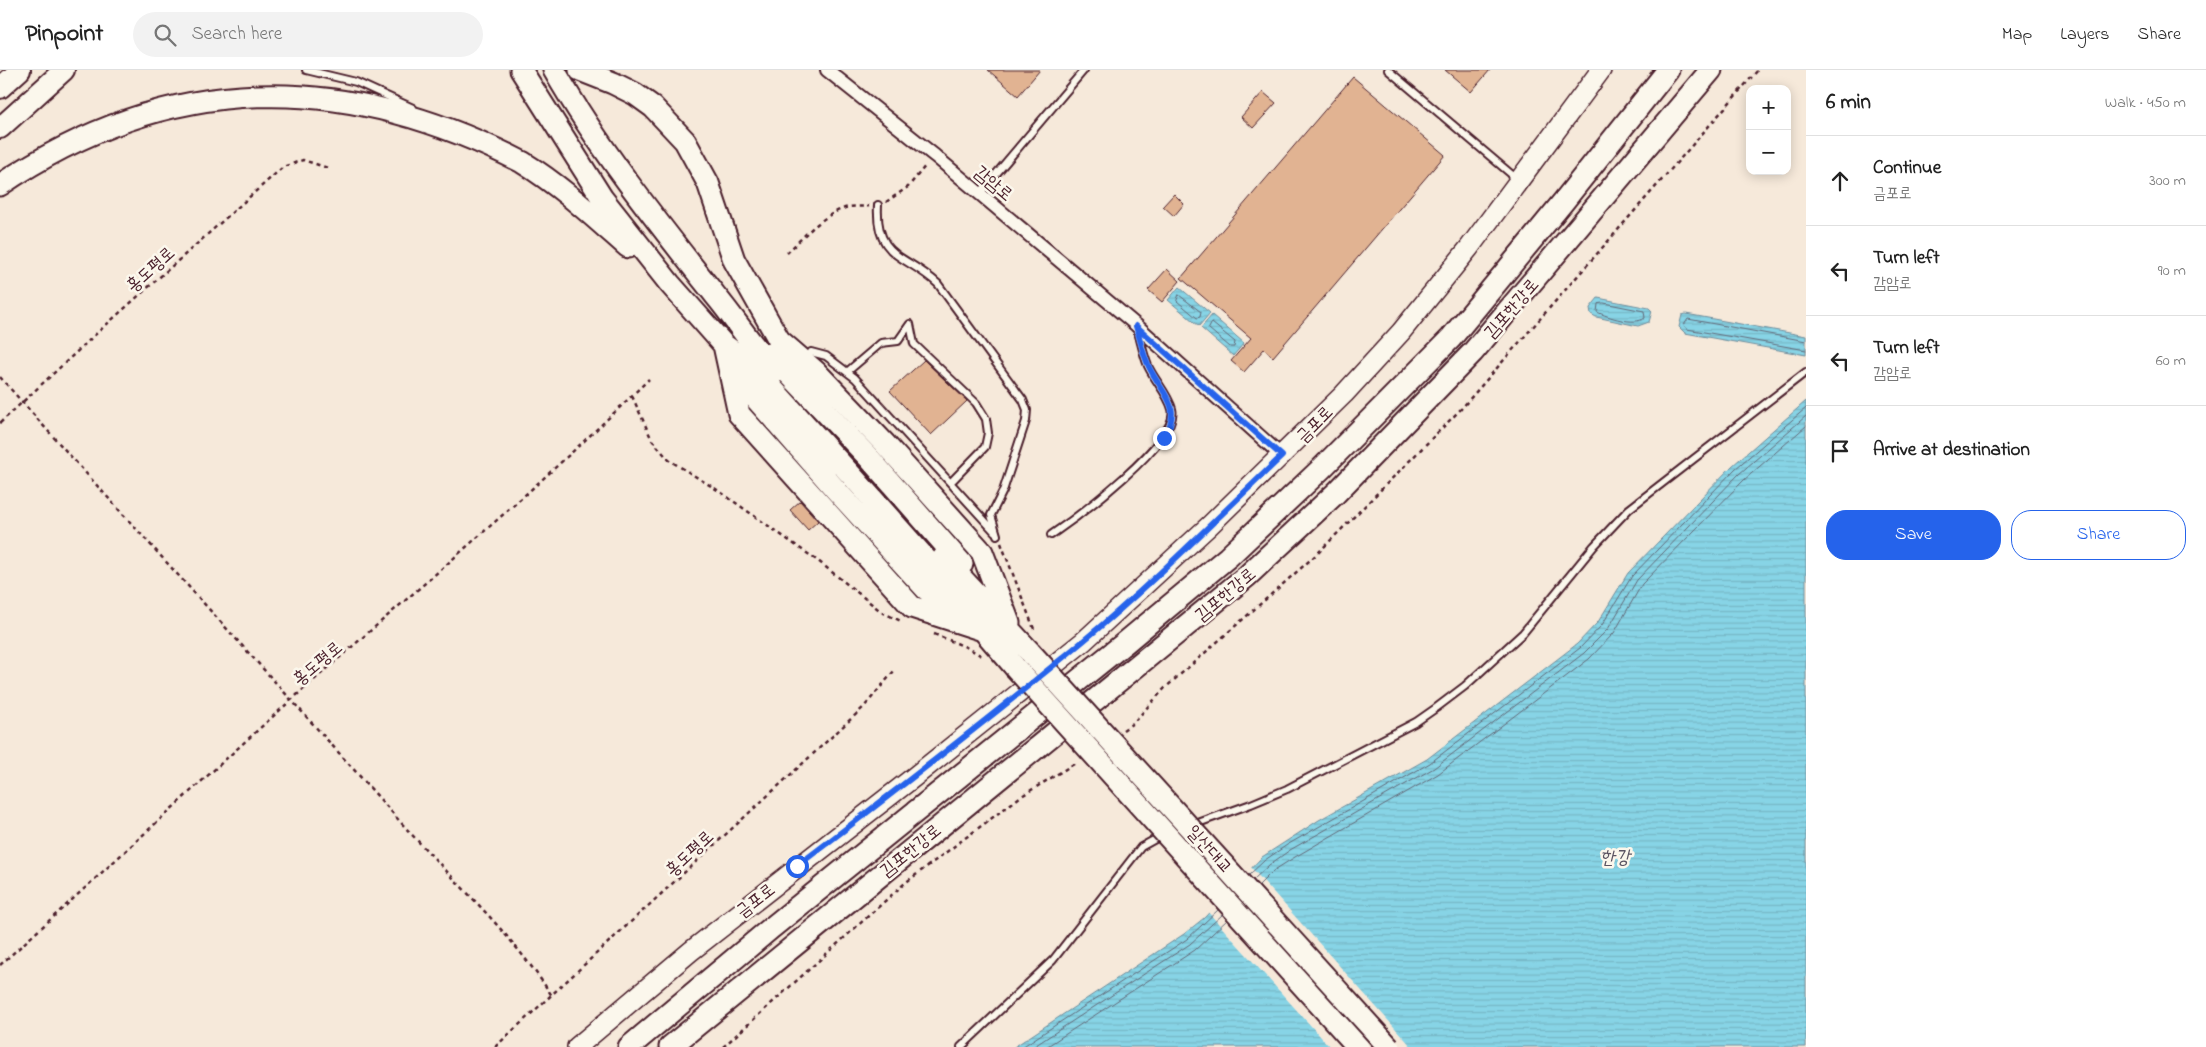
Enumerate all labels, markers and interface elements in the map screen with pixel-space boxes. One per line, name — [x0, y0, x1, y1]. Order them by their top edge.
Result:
search box — [133, 12, 483, 57]
text: Pinpoint — [25, 17, 103, 52]
icon: search — [151, 21, 179, 49]
text: Search here — [191, 21, 282, 48]
text: Map — [2002, 22, 2032, 48]
text: Layers — [2060, 22, 2110, 48]
text: Share — [2138, 22, 2181, 48]
map controls — [1746, 85, 1791, 175]
button: + — [1746, 85, 1791, 130]
text: 6 min — [1826, 88, 1871, 118]
text: Walk · 450 m — [2105, 91, 2186, 115]
button: − — [1746, 130, 1791, 175]
text: Continue — [1873, 155, 1941, 182]
street label: 감암로 — [968, 161, 1018, 208]
icon: ahead — [1826, 167, 1854, 195]
text: 300 m — [2149, 169, 2186, 193]
text: 금포로 — [1873, 182, 1912, 206]
street label: 홍도평로 — [121, 241, 182, 300]
text: Turn left — [1873, 245, 1940, 272]
icon: left — [1826, 257, 1854, 285]
text: 90 m — [2158, 259, 2186, 283]
text: 감암로 — [1873, 272, 1912, 296]
street label: 김포한강로 — [1479, 273, 1546, 345]
text: Turn left — [1873, 335, 1940, 362]
icon: left — [1826, 347, 1854, 375]
text: 60 m — [2156, 349, 2186, 373]
text: 감암로 — [1873, 362, 1912, 386]
street label: 금포로 — [1291, 401, 1340, 450]
route end — [1153, 427, 1176, 450]
icon: arrive — [1826, 437, 1854, 465]
text: Arrive at destination — [1873, 437, 2030, 464]
button: Save — [1826, 510, 2001, 560]
button: Share — [2011, 510, 2186, 560]
street label: 김포한강로 — [1190, 562, 1262, 629]
street label: 홍도평로 — [288, 636, 349, 693]
street label: 김포한강로 — [875, 819, 948, 884]
street label: 일산대교 — [1179, 820, 1238, 881]
street label: 홍도평로 — [660, 825, 720, 884]
water label: 한강 — [1600, 845, 1633, 872]
route start — [786, 855, 809, 878]
street label: 금포로 — [731, 878, 781, 925]

